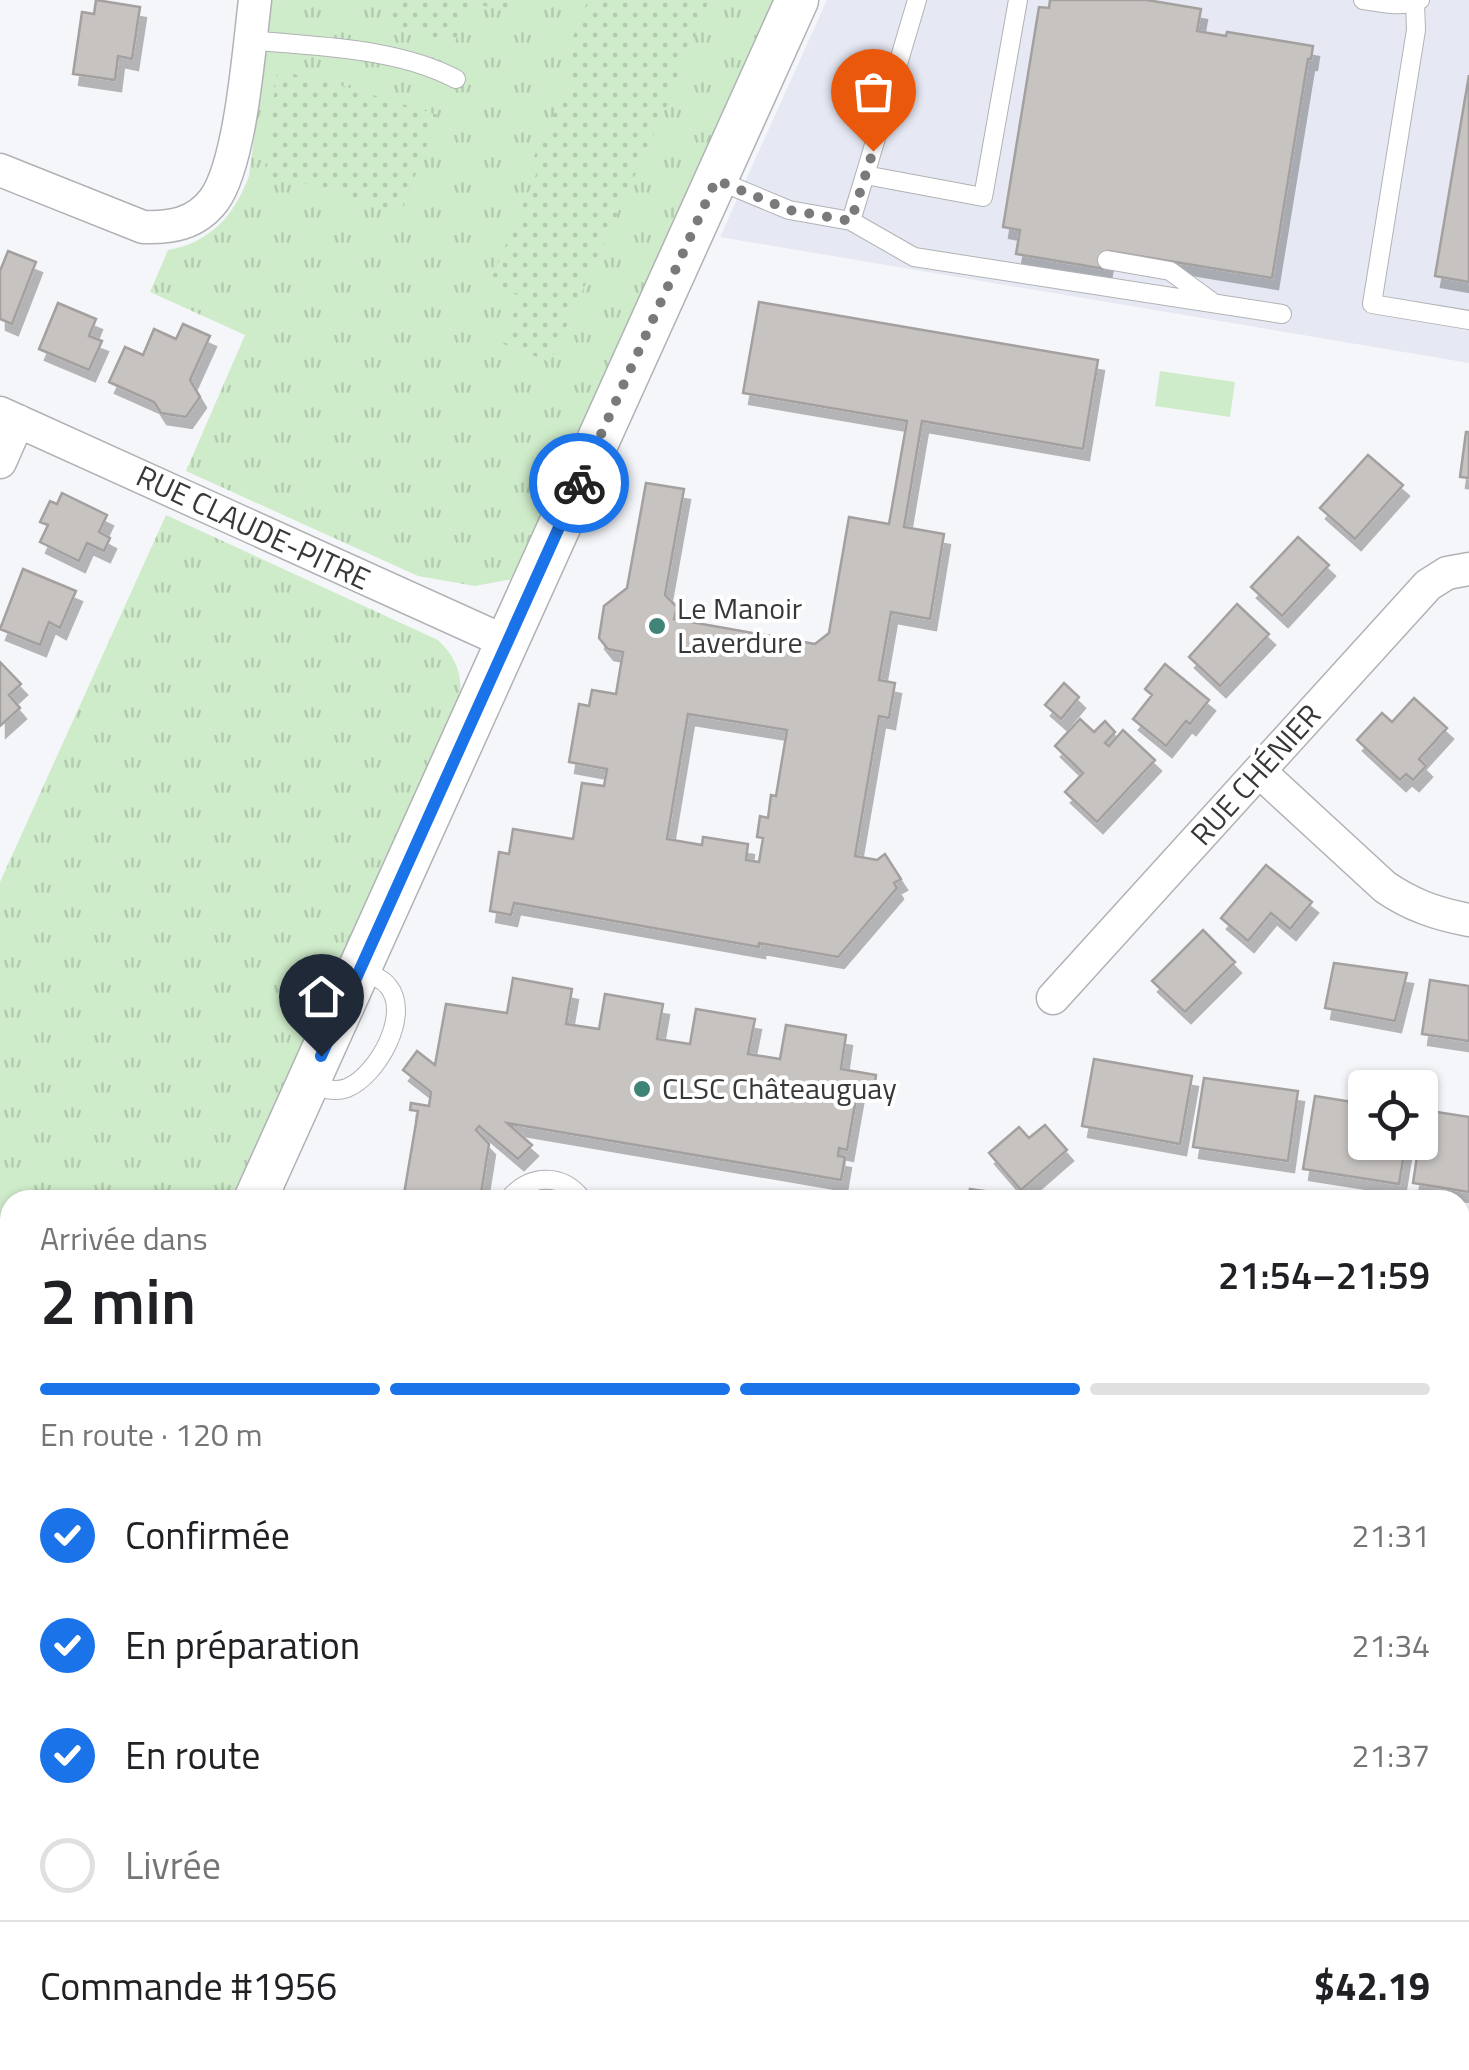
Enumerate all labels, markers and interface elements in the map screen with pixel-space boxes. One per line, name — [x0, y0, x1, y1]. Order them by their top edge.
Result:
pin — [831, 49, 916, 152]
icon: bag — [846, 64, 901, 119]
courier — [529, 433, 629, 533]
street label: RUE CLAUDE-PITRE — [129, 453, 378, 601]
icon: bike — [552, 456, 607, 511]
place label: Le Manoir Laverdure — [677, 585, 803, 665]
marker: Le Manoir Laverdure — [646, 615, 668, 637]
street label: RUE CHÉNIER — [1179, 693, 1332, 855]
pin — [279, 954, 364, 1057]
icon: home — [294, 969, 349, 1024]
place label: CLSC Châteauguay — [662, 1065, 897, 1111]
map controls — [1348, 1070, 1438, 1160]
button: locate — [1348, 1070, 1438, 1160]
marker: CLSC Châteauguay — [631, 1078, 653, 1100]
text: Arrivée dans — [40, 1214, 208, 1262]
text: 21:54–21:59 — [1218, 1246, 1430, 1304]
text: 2 min — [40, 1250, 196, 1349]
text: En route · 120 m — [40, 1410, 263, 1458]
text: Confirmée — [125, 1506, 290, 1564]
icon: check — [40, 1508, 95, 1563]
text: 21:31 — [1351, 1511, 1430, 1559]
text: En préparation — [125, 1616, 360, 1674]
icon: check — [40, 1618, 95, 1673]
text: 21:34 — [1351, 1621, 1430, 1669]
text: En route — [125, 1726, 260, 1784]
icon: check — [40, 1728, 95, 1783]
text: 21:37 — [1351, 1731, 1430, 1779]
text: Livrée — [125, 1836, 221, 1894]
text: Commande #1956 — [40, 1957, 337, 2015]
text: $42.19 — [1314, 1957, 1430, 2015]

